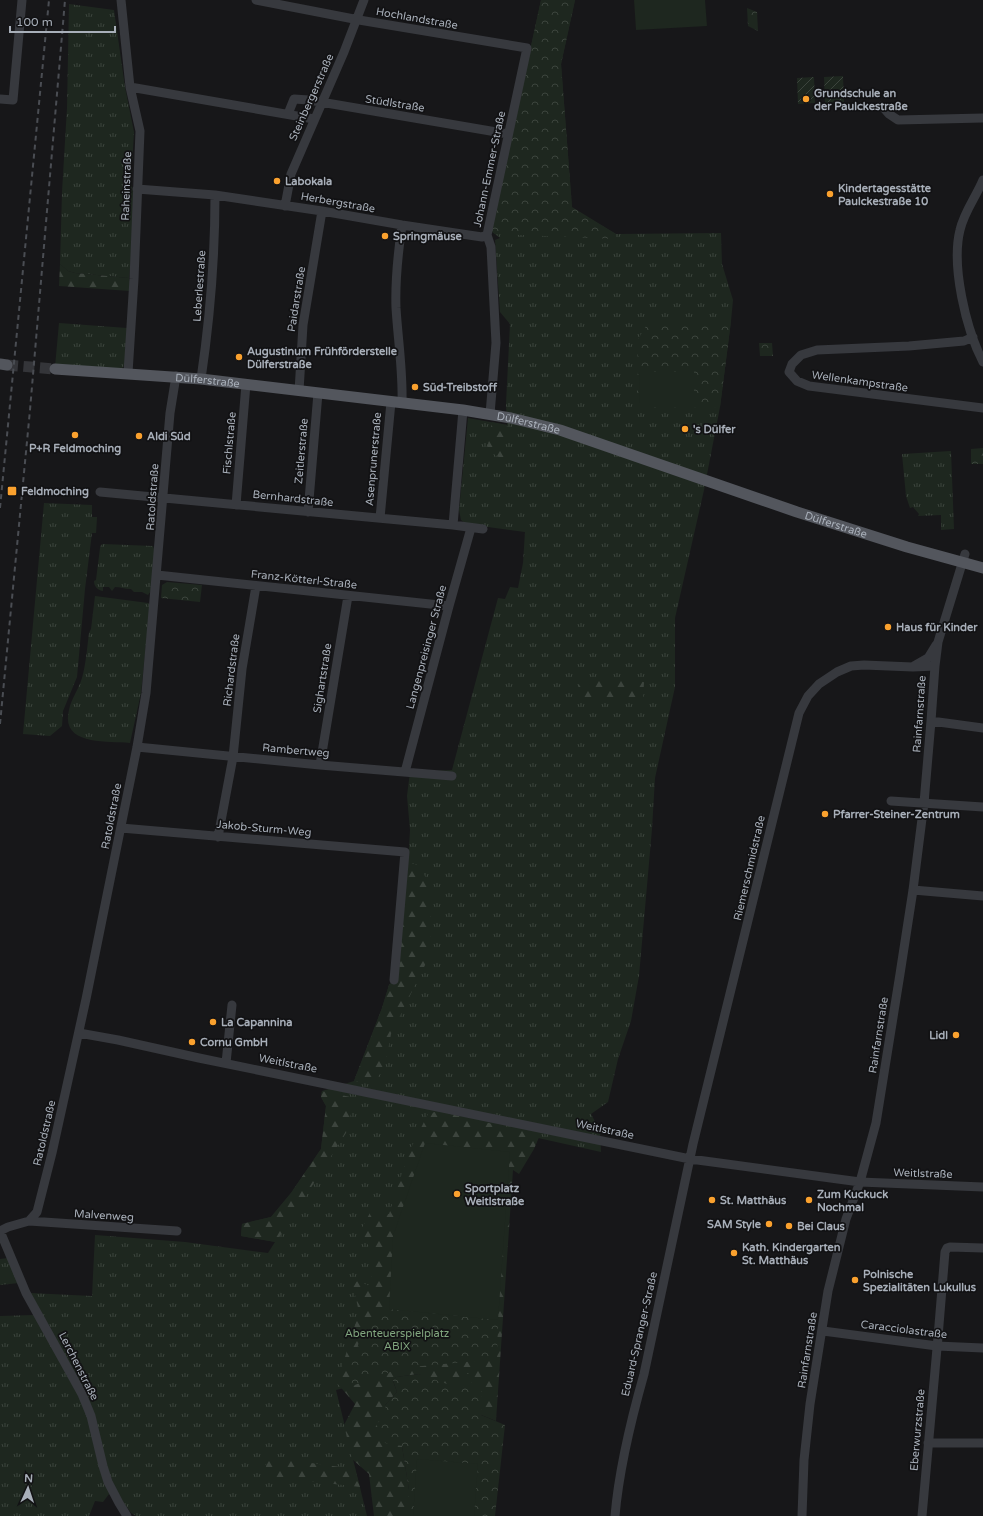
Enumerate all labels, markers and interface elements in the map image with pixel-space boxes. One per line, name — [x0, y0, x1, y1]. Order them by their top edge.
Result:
street label: Hochlandstraße — [375, 5, 459, 32]
scale bar — [10, 8, 115, 34]
text: 100 m — [16, 15, 53, 29]
street label: Steinbergerstraße — [286, 52, 336, 143]
place label: Grundschule an der Paulckestraße — [814, 87, 908, 113]
street label: Stüdlstraße — [364, 92, 426, 115]
marker: Grundschule an der Paulckestraße — [801, 94, 811, 104]
street label: Johann-Emmer-Straße — [471, 110, 508, 228]
street label: Raheinstraße — [119, 151, 134, 221]
place label: Labokala — [285, 175, 332, 188]
marker: Labokala — [272, 176, 282, 186]
place label: Kindertagesstätte Paulckestraße 10 — [838, 182, 932, 208]
marker: Kindertagesstätte Paulckestraße 10 — [825, 189, 835, 199]
street label: Herbergstraße — [300, 190, 376, 215]
place label: Springmäuse — [393, 230, 462, 244]
marker: Springmäuse — [380, 231, 390, 241]
street label: Leberlestraße — [191, 250, 208, 322]
street label: Paidarstraße — [285, 265, 308, 333]
place label: Augustinum Frühförderstelle Dülferstraße — [247, 345, 398, 371]
marker: Augustinum Frühförderstelle Dülferstraße — [234, 352, 244, 362]
street label: Wellenkampstraße — [811, 368, 909, 395]
street label: Dülferstraße — [175, 371, 240, 391]
place label: Süd-Treibstoff — [423, 381, 497, 394]
marker: Süd-Treibstoff — [410, 382, 420, 392]
street label: Dülferstraße — [496, 410, 562, 437]
street label: Fischlstraße — [220, 411, 239, 475]
street label: Asenprunerstraße — [363, 412, 384, 507]
street label: Zeitlerstraße — [292, 418, 311, 485]
place label: 's Dülfer — [693, 423, 736, 436]
marker: 's Dülfer — [680, 424, 690, 434]
marker: P+R Feldmoching — [70, 430, 80, 440]
place label: Aldi Süd — [147, 430, 191, 443]
marker: Aldi Süd — [134, 431, 144, 441]
place label: P+R Feldmoching — [29, 442, 121, 456]
street label: Ratoldstraße — [144, 463, 161, 531]
marker: Feldmoching — [6, 485, 18, 497]
place label: Feldmoching — [21, 485, 89, 499]
street label: Bernhardstraße — [252, 488, 334, 509]
street label: Dülferstraße — [803, 509, 869, 541]
street label: Franz-Kötterl-Straße — [250, 567, 358, 592]
street label: Langenpreisinger Straße — [404, 584, 449, 711]
place label: Haus für Kinder — [896, 621, 978, 634]
marker: Haus für Kinder — [883, 622, 893, 632]
street label: Richardstraße — [221, 633, 242, 707]
street label: Sighartstraße — [311, 642, 334, 714]
street label: Rainfarnstraße — [910, 675, 929, 753]
street label: Rambertweg — [262, 741, 330, 760]
street label: Ratoldstraße — [99, 782, 124, 850]
place label: Pfarrer-Steiner-Zentrum — [833, 808, 960, 821]
marker: Pfarrer-Steiner-Zentrum — [820, 809, 830, 819]
street label: Riemerschmidstraße — [731, 814, 768, 922]
street label: Jakob-Sturm-Weg — [216, 818, 312, 839]
street label: Rainfarnstraße — [866, 996, 891, 1074]
place label: La Capannina — [221, 1016, 292, 1030]
marker: La Capannina — [208, 1017, 218, 1027]
place label: Lidl — [929, 1029, 948, 1042]
marker: Lidl — [951, 1030, 961, 1040]
place label: Cornu GmbH — [200, 1036, 268, 1049]
marker: Cornu GmbH — [187, 1037, 197, 1047]
street label: Weitlstraße — [258, 1051, 318, 1076]
street label: Ratoldstraße — [31, 1099, 58, 1167]
street label: Weitlstraße — [575, 1117, 635, 1142]
street label: Weitlstraße — [893, 1166, 953, 1181]
place label: Sportplatz Weitlstraße — [465, 1182, 525, 1208]
place label: Zum Kuckuck Nochmal — [817, 1188, 888, 1214]
marker: Sportplatz Weitlstraße — [452, 1189, 462, 1199]
place label: St. Matthäus — [720, 1194, 787, 1207]
marker: St. Matthäus — [707, 1195, 717, 1205]
marker: Zum Kuckuck Nochmal — [804, 1195, 814, 1205]
street label: Malvenweg — [74, 1207, 134, 1224]
place label: SAM Style — [707, 1218, 762, 1232]
marker: SAM Style — [764, 1219, 774, 1229]
place label: Bei Claus — [797, 1220, 846, 1233]
marker: Bei Claus — [784, 1221, 794, 1231]
place label: Kath. Kindergarten St. Matthäus — [742, 1241, 841, 1267]
marker: Kath. Kindergarten St. Matthäus — [729, 1248, 739, 1258]
place label: Polnische Spezialitäten Lukullus — [863, 1268, 977, 1295]
street label: Eduard-Spranger-Straße — [619, 1270, 660, 1398]
marker: Polnische Spezialitäten Lukullus — [850, 1275, 860, 1285]
street label: Rainfarnstraße — [795, 1311, 820, 1389]
street label: Caracciolastraße — [860, 1318, 948, 1341]
park label: Abenteuerspielplatz ABIX — [345, 1327, 450, 1353]
street label: Lerchenstraße — [56, 1330, 101, 1403]
street label: Eberwurzstraße — [907, 1389, 928, 1472]
north arrow — [8, 1468, 48, 1508]
text: N — [24, 1472, 33, 1485]

